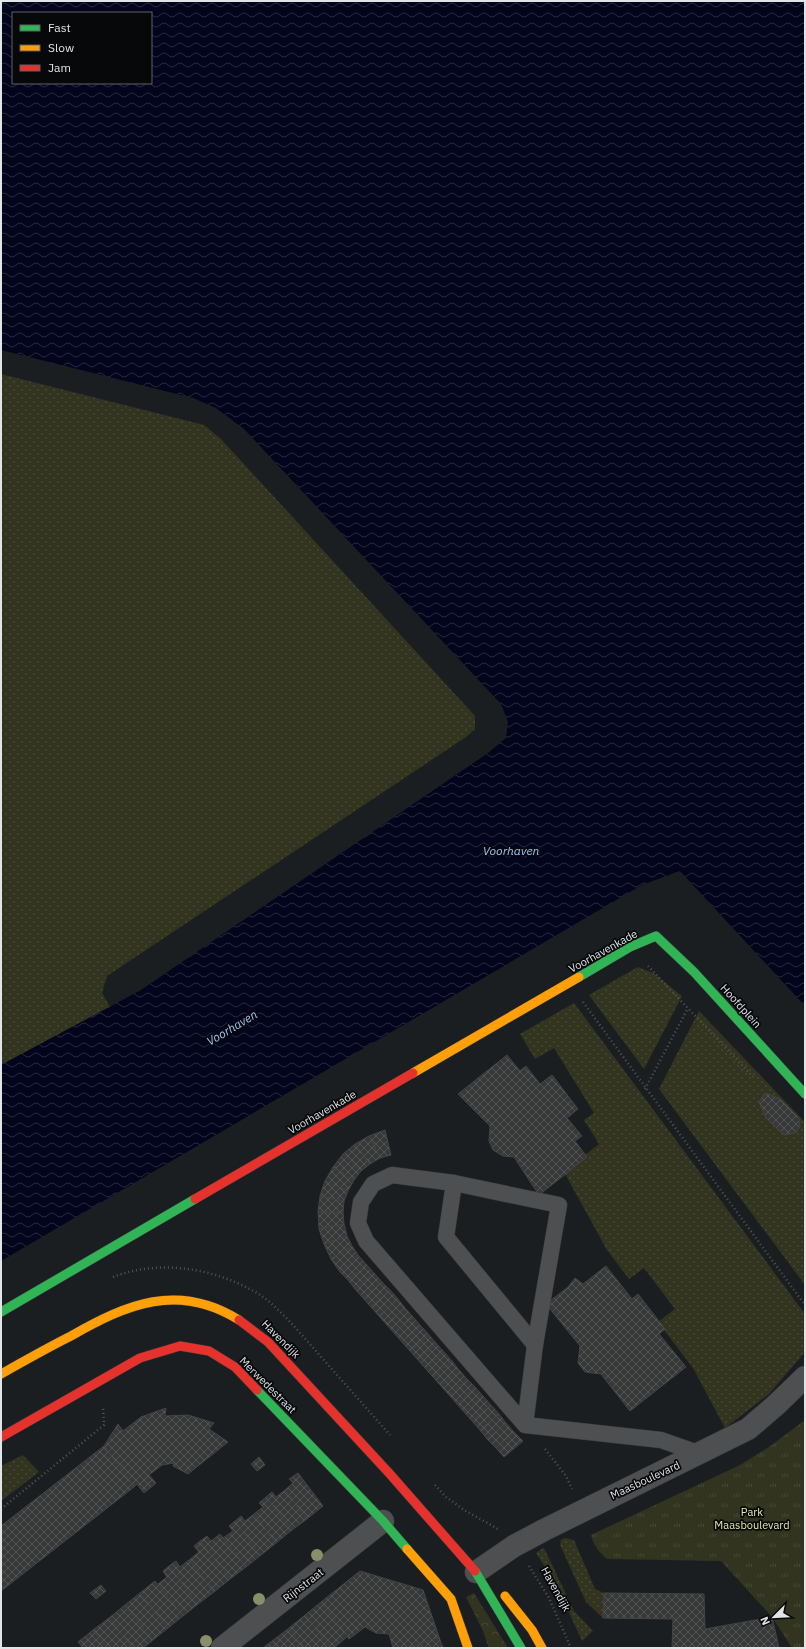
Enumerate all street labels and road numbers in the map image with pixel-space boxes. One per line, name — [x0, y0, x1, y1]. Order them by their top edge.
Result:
street label: Voorhavenkade — [566, 926, 640, 976]
street label: Hoofdplein — [718, 981, 764, 1031]
street label: Voorhavenkade — [285, 1087, 359, 1137]
street label: Havendijk — [259, 1317, 303, 1361]
street label: Merwedestraat — [237, 1354, 299, 1416]
street label: Maasboulevard — [608, 1458, 682, 1502]
street label: Havendijk — [538, 1564, 574, 1614]
street label: Rijnstraat — [280, 1565, 326, 1605]

